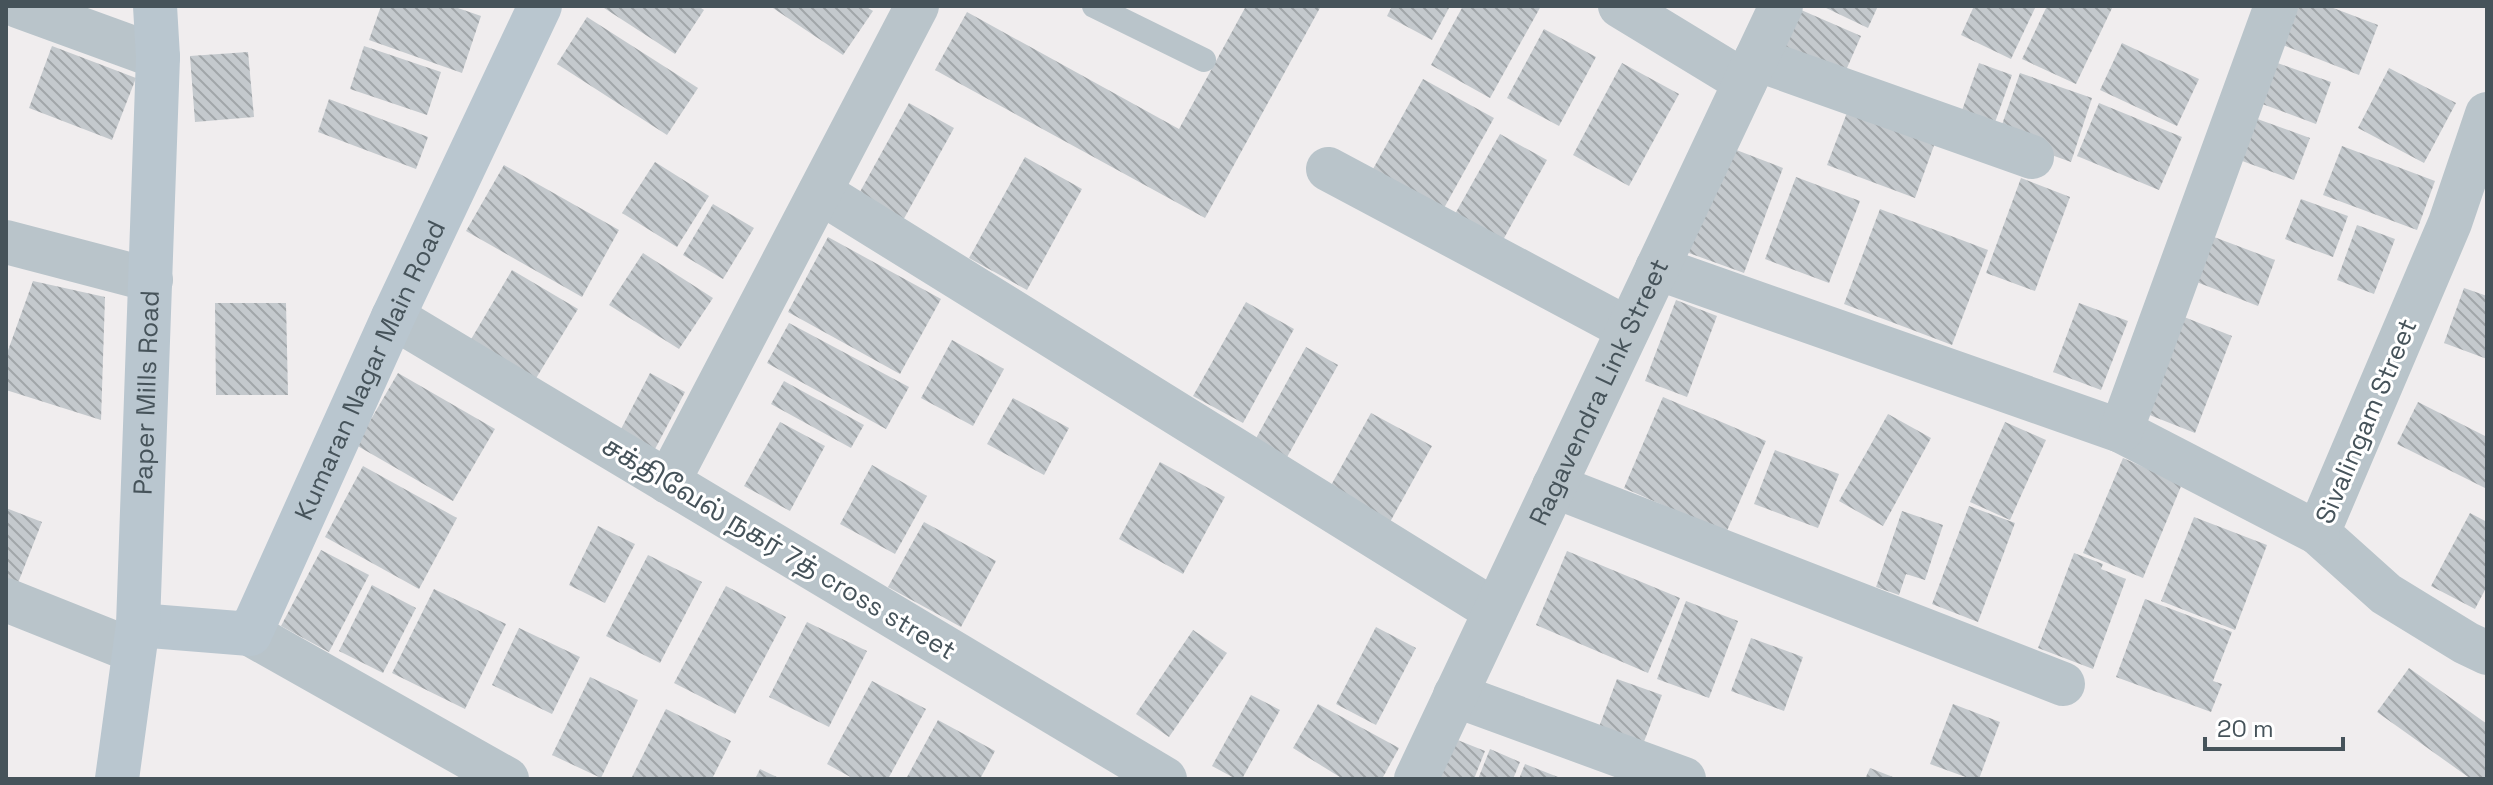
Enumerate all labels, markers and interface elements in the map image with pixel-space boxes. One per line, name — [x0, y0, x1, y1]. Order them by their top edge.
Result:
street label: Kumaran Nagar Main Road — [287, 215, 453, 526]
street label: Ragavendra Link Street — [1521, 253, 1676, 531]
street label: Paper Mills Road — [126, 290, 167, 496]
street label: Sivalingam Street — [2307, 313, 2425, 529]
street label: சக்திவேல் நகர் 7த் cross street — [595, 429, 962, 668]
scale bar — [2205, 701, 2343, 751]
text: 20 m — [2217, 713, 2274, 744]

